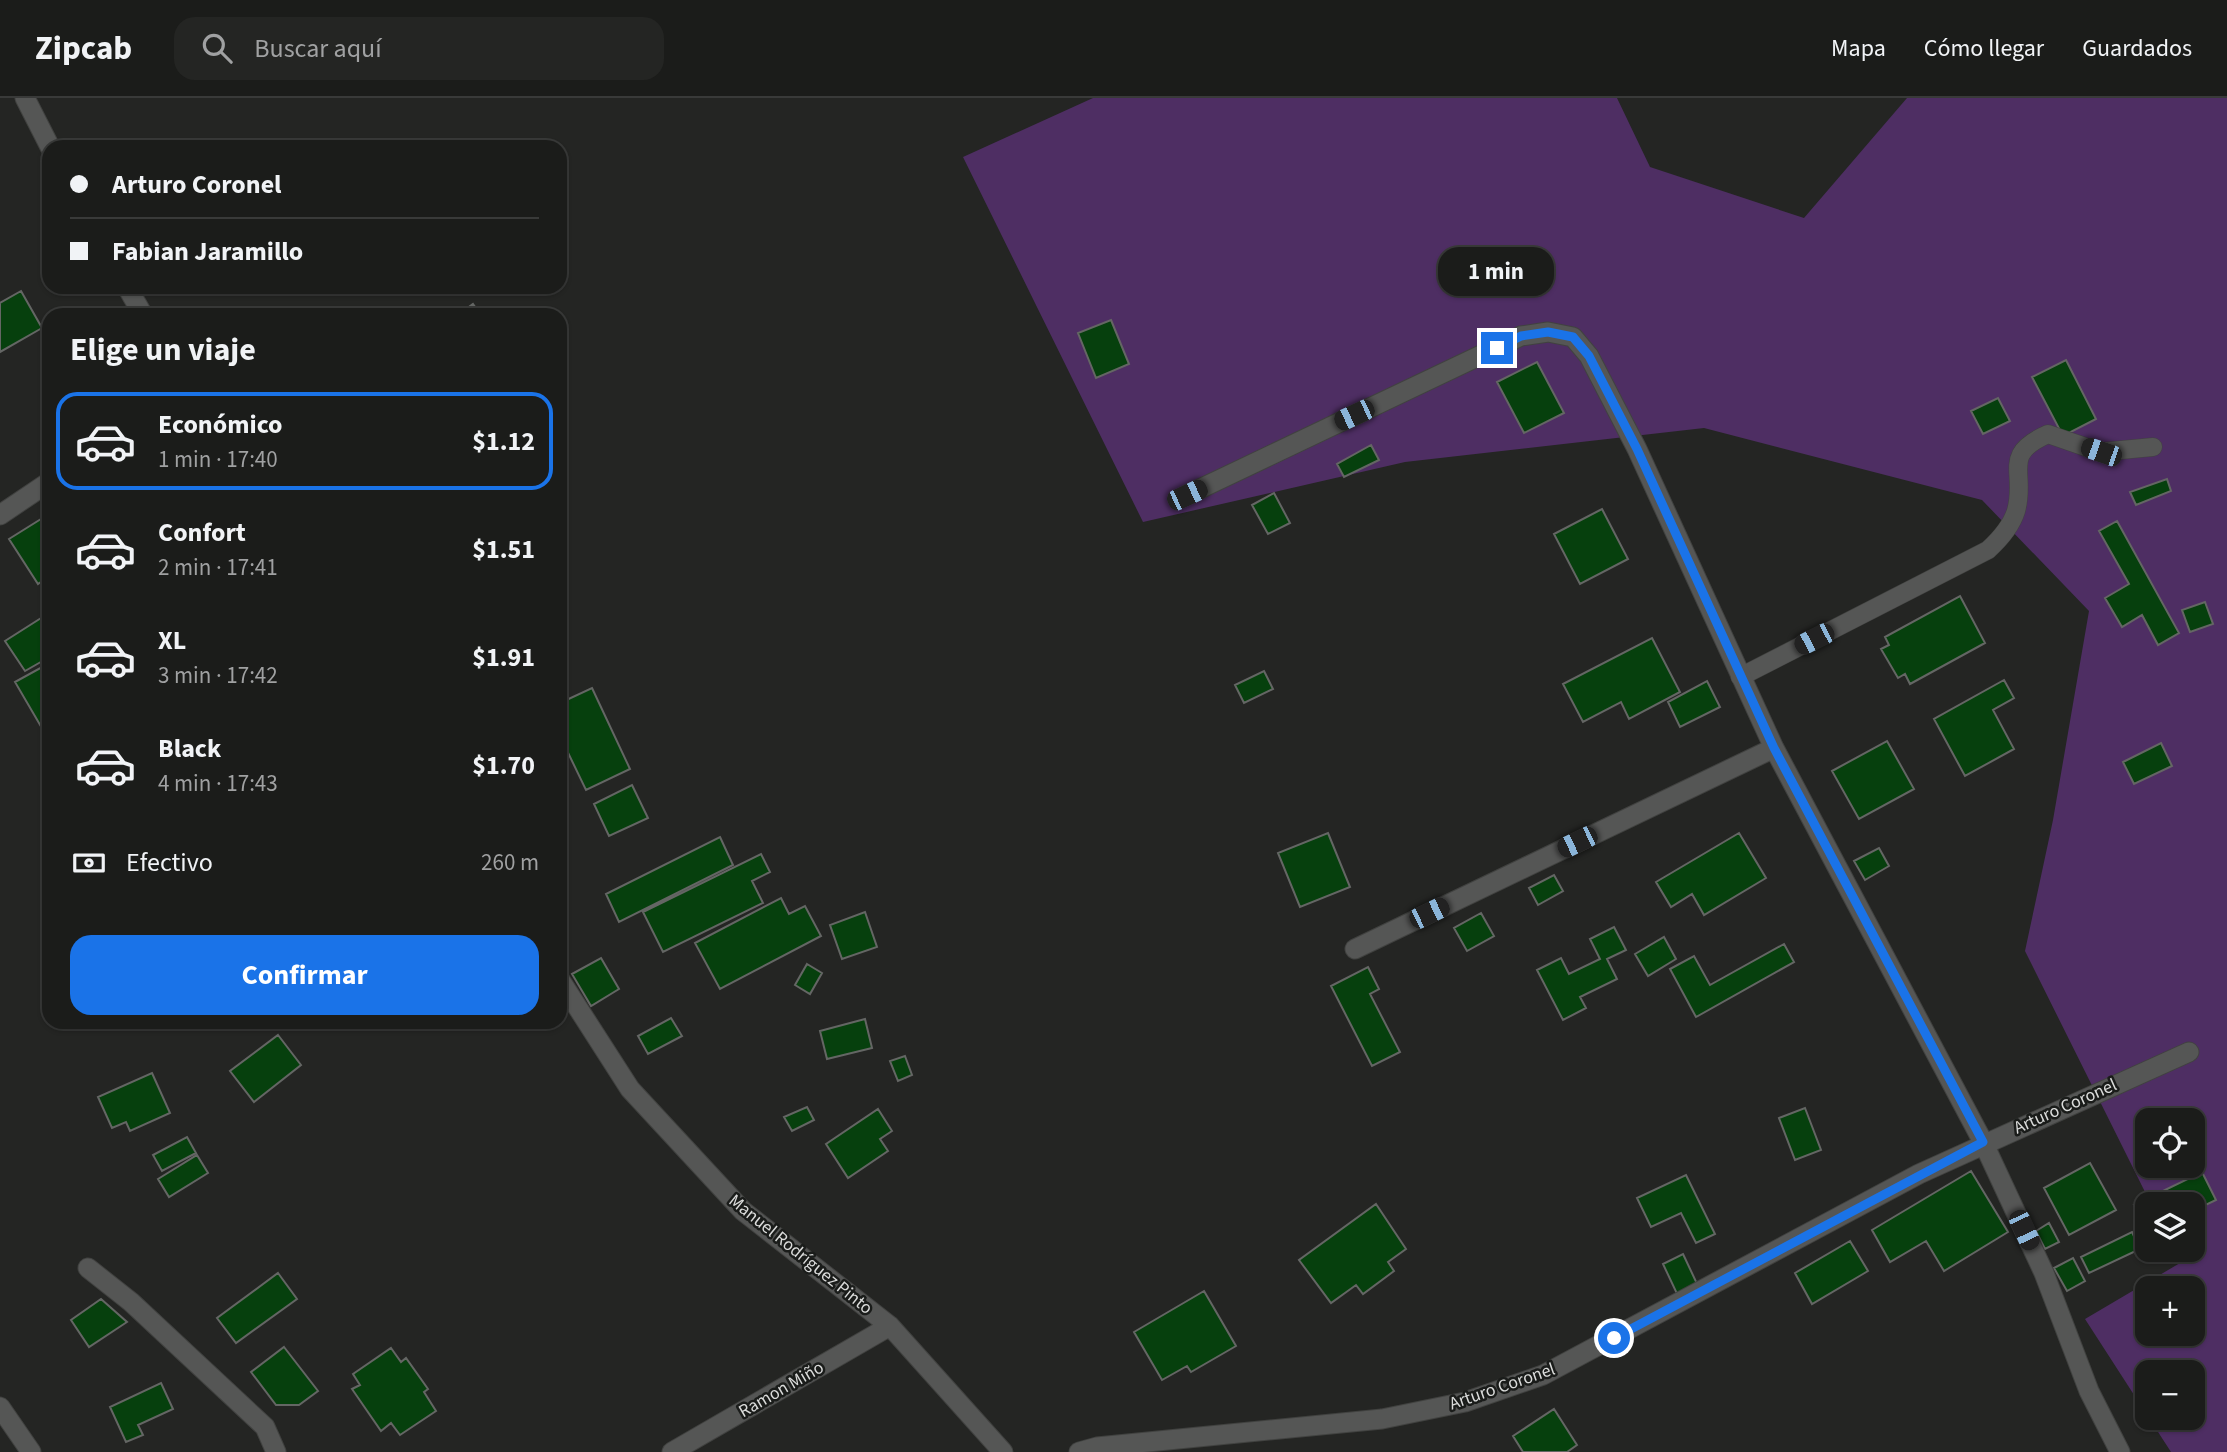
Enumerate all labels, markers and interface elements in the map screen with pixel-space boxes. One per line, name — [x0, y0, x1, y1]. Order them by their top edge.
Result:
search box — [174, 17, 664, 80]
text: Zipcab — [35, 25, 132, 72]
icon: search — [198, 29, 236, 67]
text: Buscar aquí — [254, 30, 382, 67]
text: Mapa — [1831, 31, 1886, 66]
text: Cómo llegar — [1924, 31, 2044, 66]
text: Guardados — [2082, 31, 2192, 66]
text: Arturo Coronel — [112, 166, 282, 203]
text: Fabian Jaramillo — [112, 233, 303, 270]
callout: 1 min — [1439, 246, 1555, 296]
text: 1 min — [1468, 255, 1524, 288]
text: Elige un viaje — [70, 327, 256, 373]
route end — [1481, 332, 1513, 364]
car — [1331, 397, 1378, 433]
text: Económico — [158, 406, 283, 443]
icon: car — [74, 410, 137, 473]
text: $1.12 — [472, 423, 535, 460]
car — [2078, 435, 2125, 469]
text: 1 min · 17:40 — [158, 443, 278, 476]
car — [1164, 477, 1211, 513]
text: Confort — [158, 514, 246, 551]
icon: car — [74, 518, 137, 581]
text: $1.51 — [472, 531, 535, 568]
text: 2 min · 17:41 — [158, 551, 278, 584]
car — [1791, 620, 1838, 658]
text: XL — [158, 622, 186, 659]
icon: car — [74, 626, 137, 689]
text: $1.91 — [472, 639, 535, 676]
text: 3 min · 17:42 — [158, 659, 278, 692]
text: Black — [158, 730, 221, 767]
icon: car — [74, 734, 137, 797]
text: $1.70 — [472, 747, 535, 784]
text: 4 min · 17:43 — [158, 767, 278, 800]
car — [1554, 823, 1601, 861]
icon: cash — [70, 844, 108, 882]
text: Efectivo — [126, 844, 213, 881]
text: 260 m — [481, 846, 539, 879]
car — [1406, 894, 1453, 932]
button: Confirmar — [70, 935, 539, 1015]
street label: Arturo Coronel — [2010, 1073, 2121, 1140]
map controls — [2135, 1108, 2205, 1430]
button: locate — [2135, 1108, 2205, 1178]
street label: Manuel Rodríguez Pinto — [723, 1189, 878, 1320]
button: layers — [2135, 1192, 2205, 1262]
car — [2006, 1207, 2043, 1253]
button: + — [2135, 1276, 2205, 1346]
route start — [1598, 1322, 1630, 1354]
street label: Ramon Miño — [734, 1355, 828, 1424]
street label: Arturo Coronel — [1446, 1357, 1558, 1416]
button: − — [2135, 1360, 2205, 1430]

